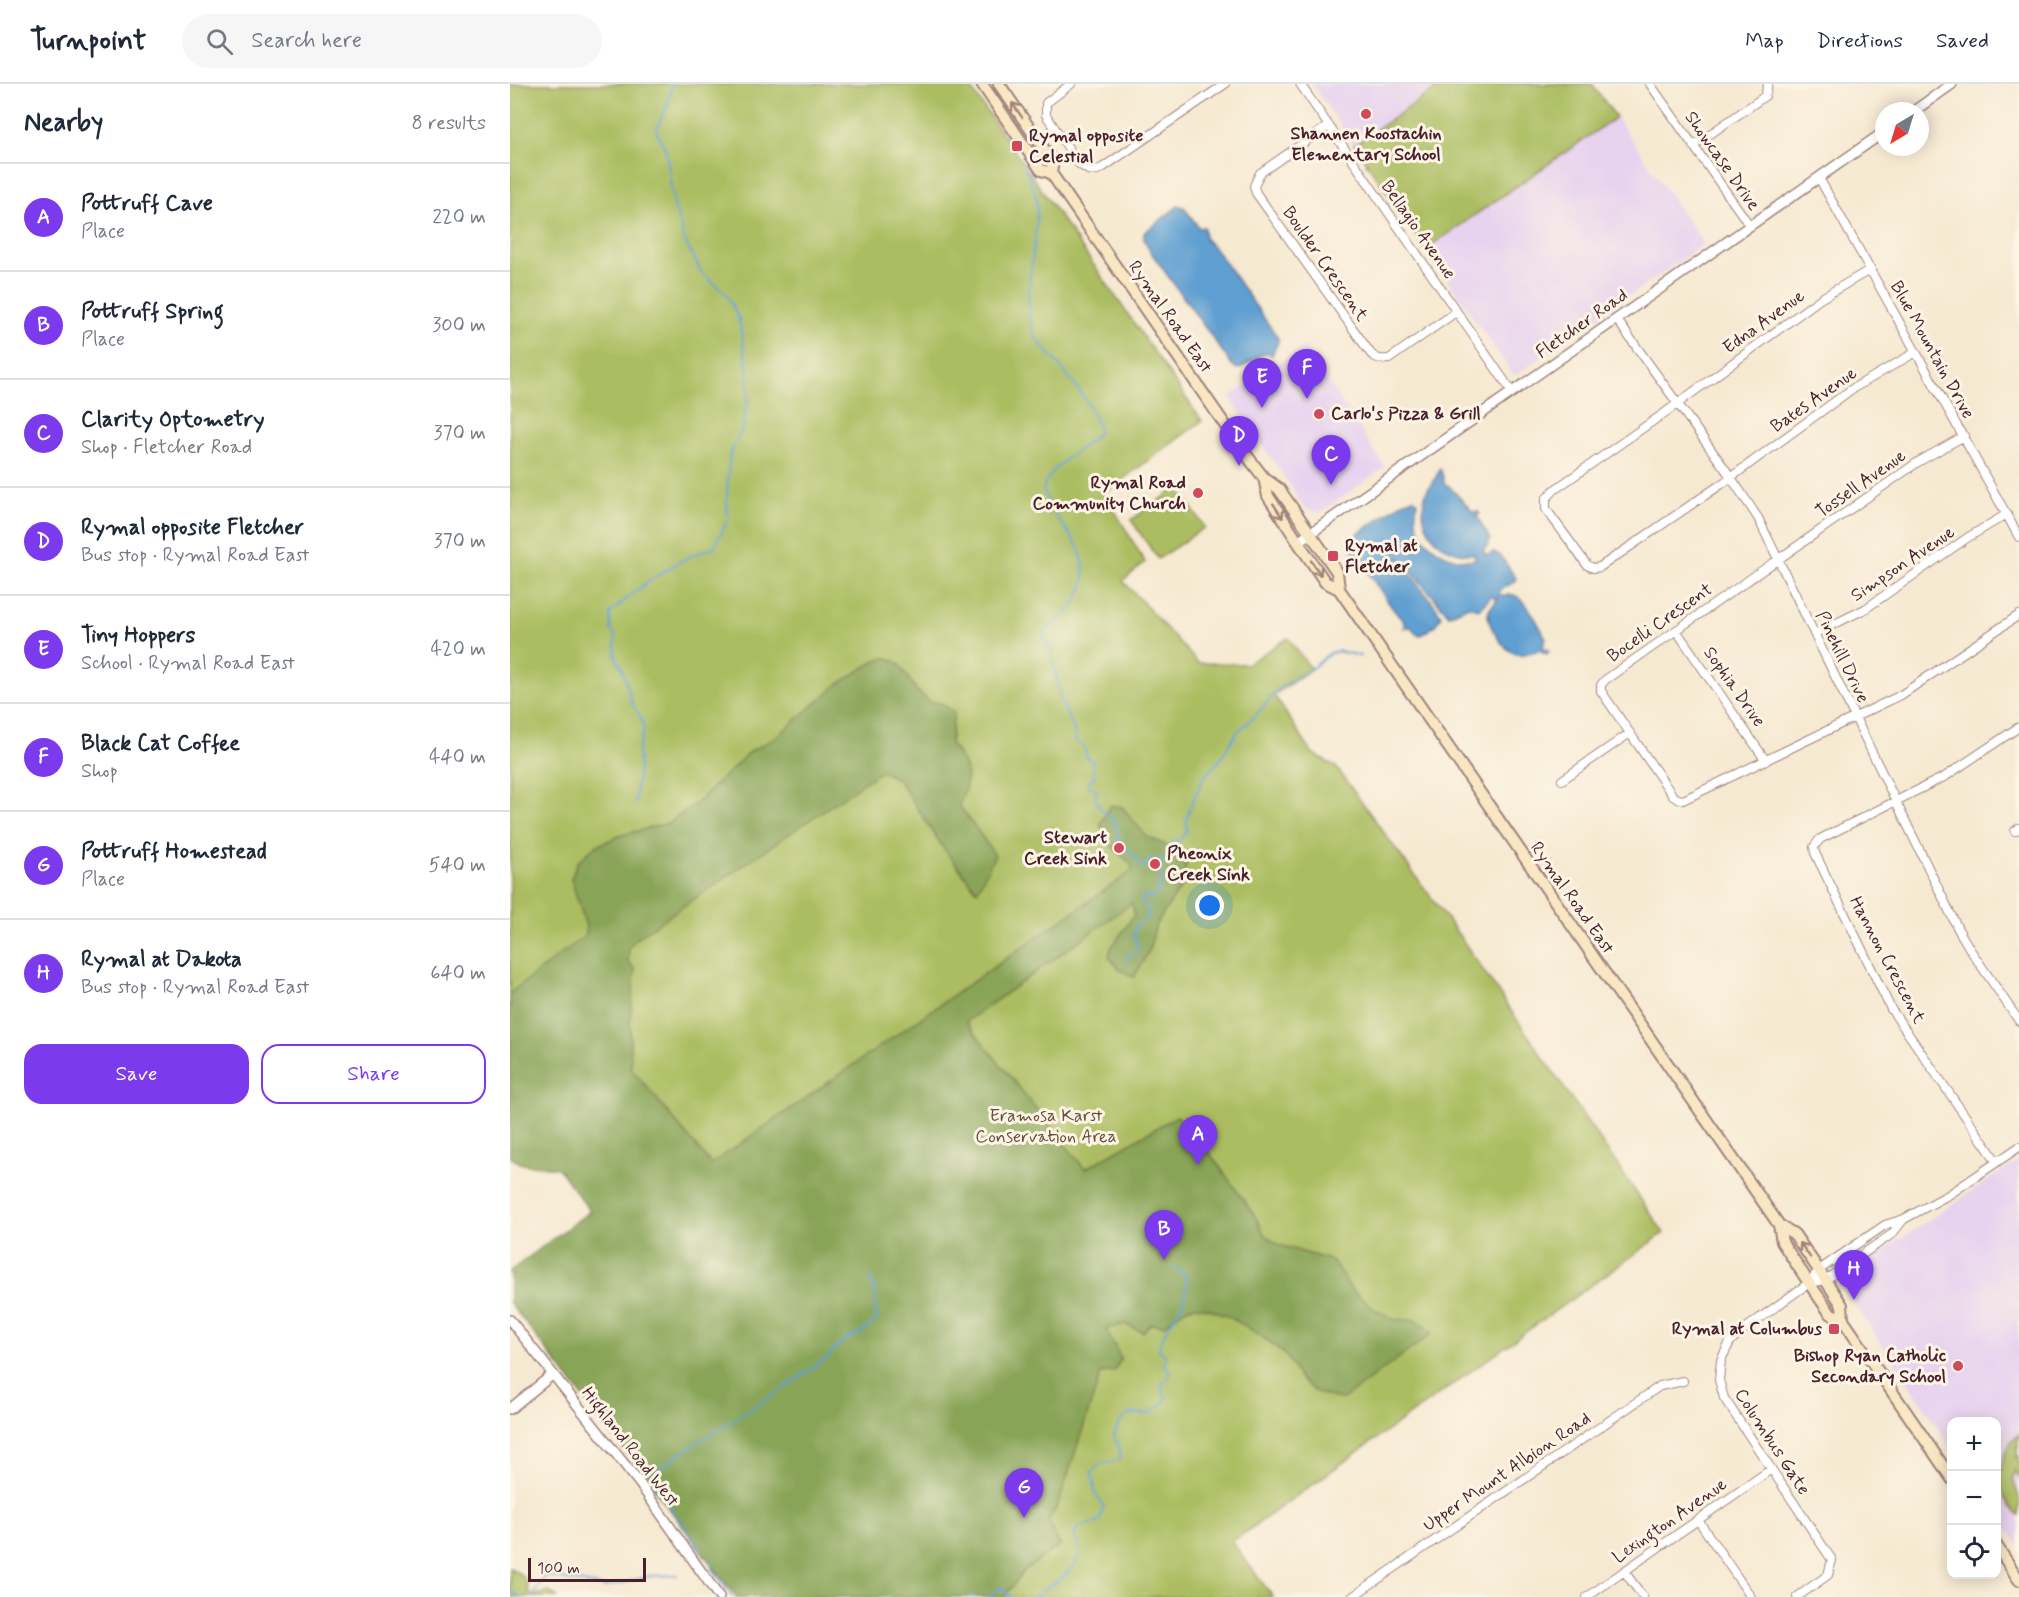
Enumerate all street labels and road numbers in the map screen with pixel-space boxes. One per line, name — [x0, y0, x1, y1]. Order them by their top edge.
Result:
street label: Showcase Drive — [1679, 107, 1765, 216]
street label: Bellagio Avenue — [1375, 176, 1461, 284]
street label: Boulder Crescent — [1276, 202, 1374, 327]
street label: Rymal Road East — [1122, 256, 1218, 378]
street label: Blue Mountain Drive — [1884, 277, 1980, 423]
street label: Fletcher Road — [1531, 283, 1633, 365]
street label: Edna Avenue — [1718, 284, 1810, 360]
street label: Bates Avenue — [1766, 361, 1862, 439]
street label: Tossell Avenue — [1811, 444, 1911, 524]
street label: Simpson Avenue — [1846, 520, 1960, 608]
street label: Bocelli Crescent — [1603, 578, 1717, 668]
street label: Pinehill Drive — [1809, 607, 1875, 707]
street label: Sophia Drive — [1697, 642, 1771, 732]
street label: Rymal Road East — [1524, 837, 1620, 959]
street label: Hannon Crescent — [1843, 892, 1931, 1028]
street label: Highland Road West — [574, 1382, 685, 1514]
street label: Columbus Gate — [1729, 1384, 1815, 1500]
street label: Upper Mount Albion Road — [1418, 1407, 1596, 1537]
street label: Lexington Avenue — [1608, 1473, 1733, 1571]

